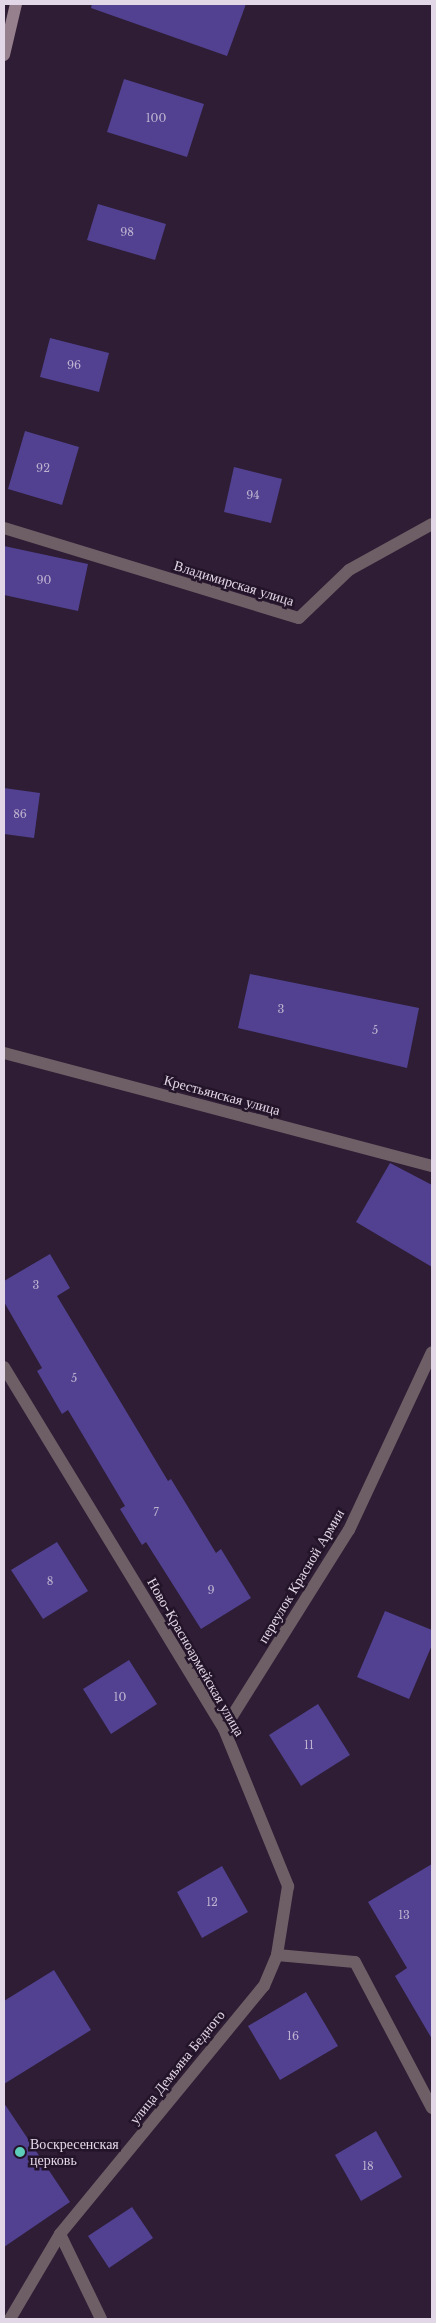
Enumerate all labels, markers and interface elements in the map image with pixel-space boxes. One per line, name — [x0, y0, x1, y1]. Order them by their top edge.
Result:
house number: 100 — [146, 111, 166, 125]
house number: 98 — [120, 225, 134, 239]
house number: 96 — [67, 358, 81, 372]
house number: 92 — [36, 461, 50, 475]
house number: 94 — [246, 488, 260, 502]
street label: Владимирская улица — [172, 557, 296, 609]
house number: 90 — [37, 573, 51, 587]
house number: 86 — [13, 807, 27, 821]
house number: 3 — [278, 1002, 284, 1016]
house number: 5 — [372, 1023, 378, 1037]
street label: Крестьянская улица — [162, 1071, 282, 1119]
house number: 3 — [33, 1278, 39, 1292]
house number: 5 — [71, 1371, 77, 1385]
house number: 7 — [153, 1505, 159, 1519]
street label: переулок Красной Армии — [254, 1506, 348, 1646]
house number: 8 — [47, 1574, 53, 1588]
street label: Ново-Красноармейская улица — [144, 1575, 248, 1739]
house number: 9 — [207, 1583, 215, 1597]
house number: 10 — [114, 1690, 126, 1704]
house number: 11 — [304, 1738, 314, 1752]
house number: 12 — [206, 1895, 218, 1909]
house number: 13 — [398, 1908, 410, 1922]
street label: улица Демьяна Бедного — [126, 2007, 228, 2127]
house number: 16 — [287, 2029, 299, 2043]
place label: Воскресенская церковь — [30, 2136, 119, 2168]
marker: Воскресенская церковь — [14, 2146, 26, 2158]
house number: 18 — [362, 2159, 374, 2173]

